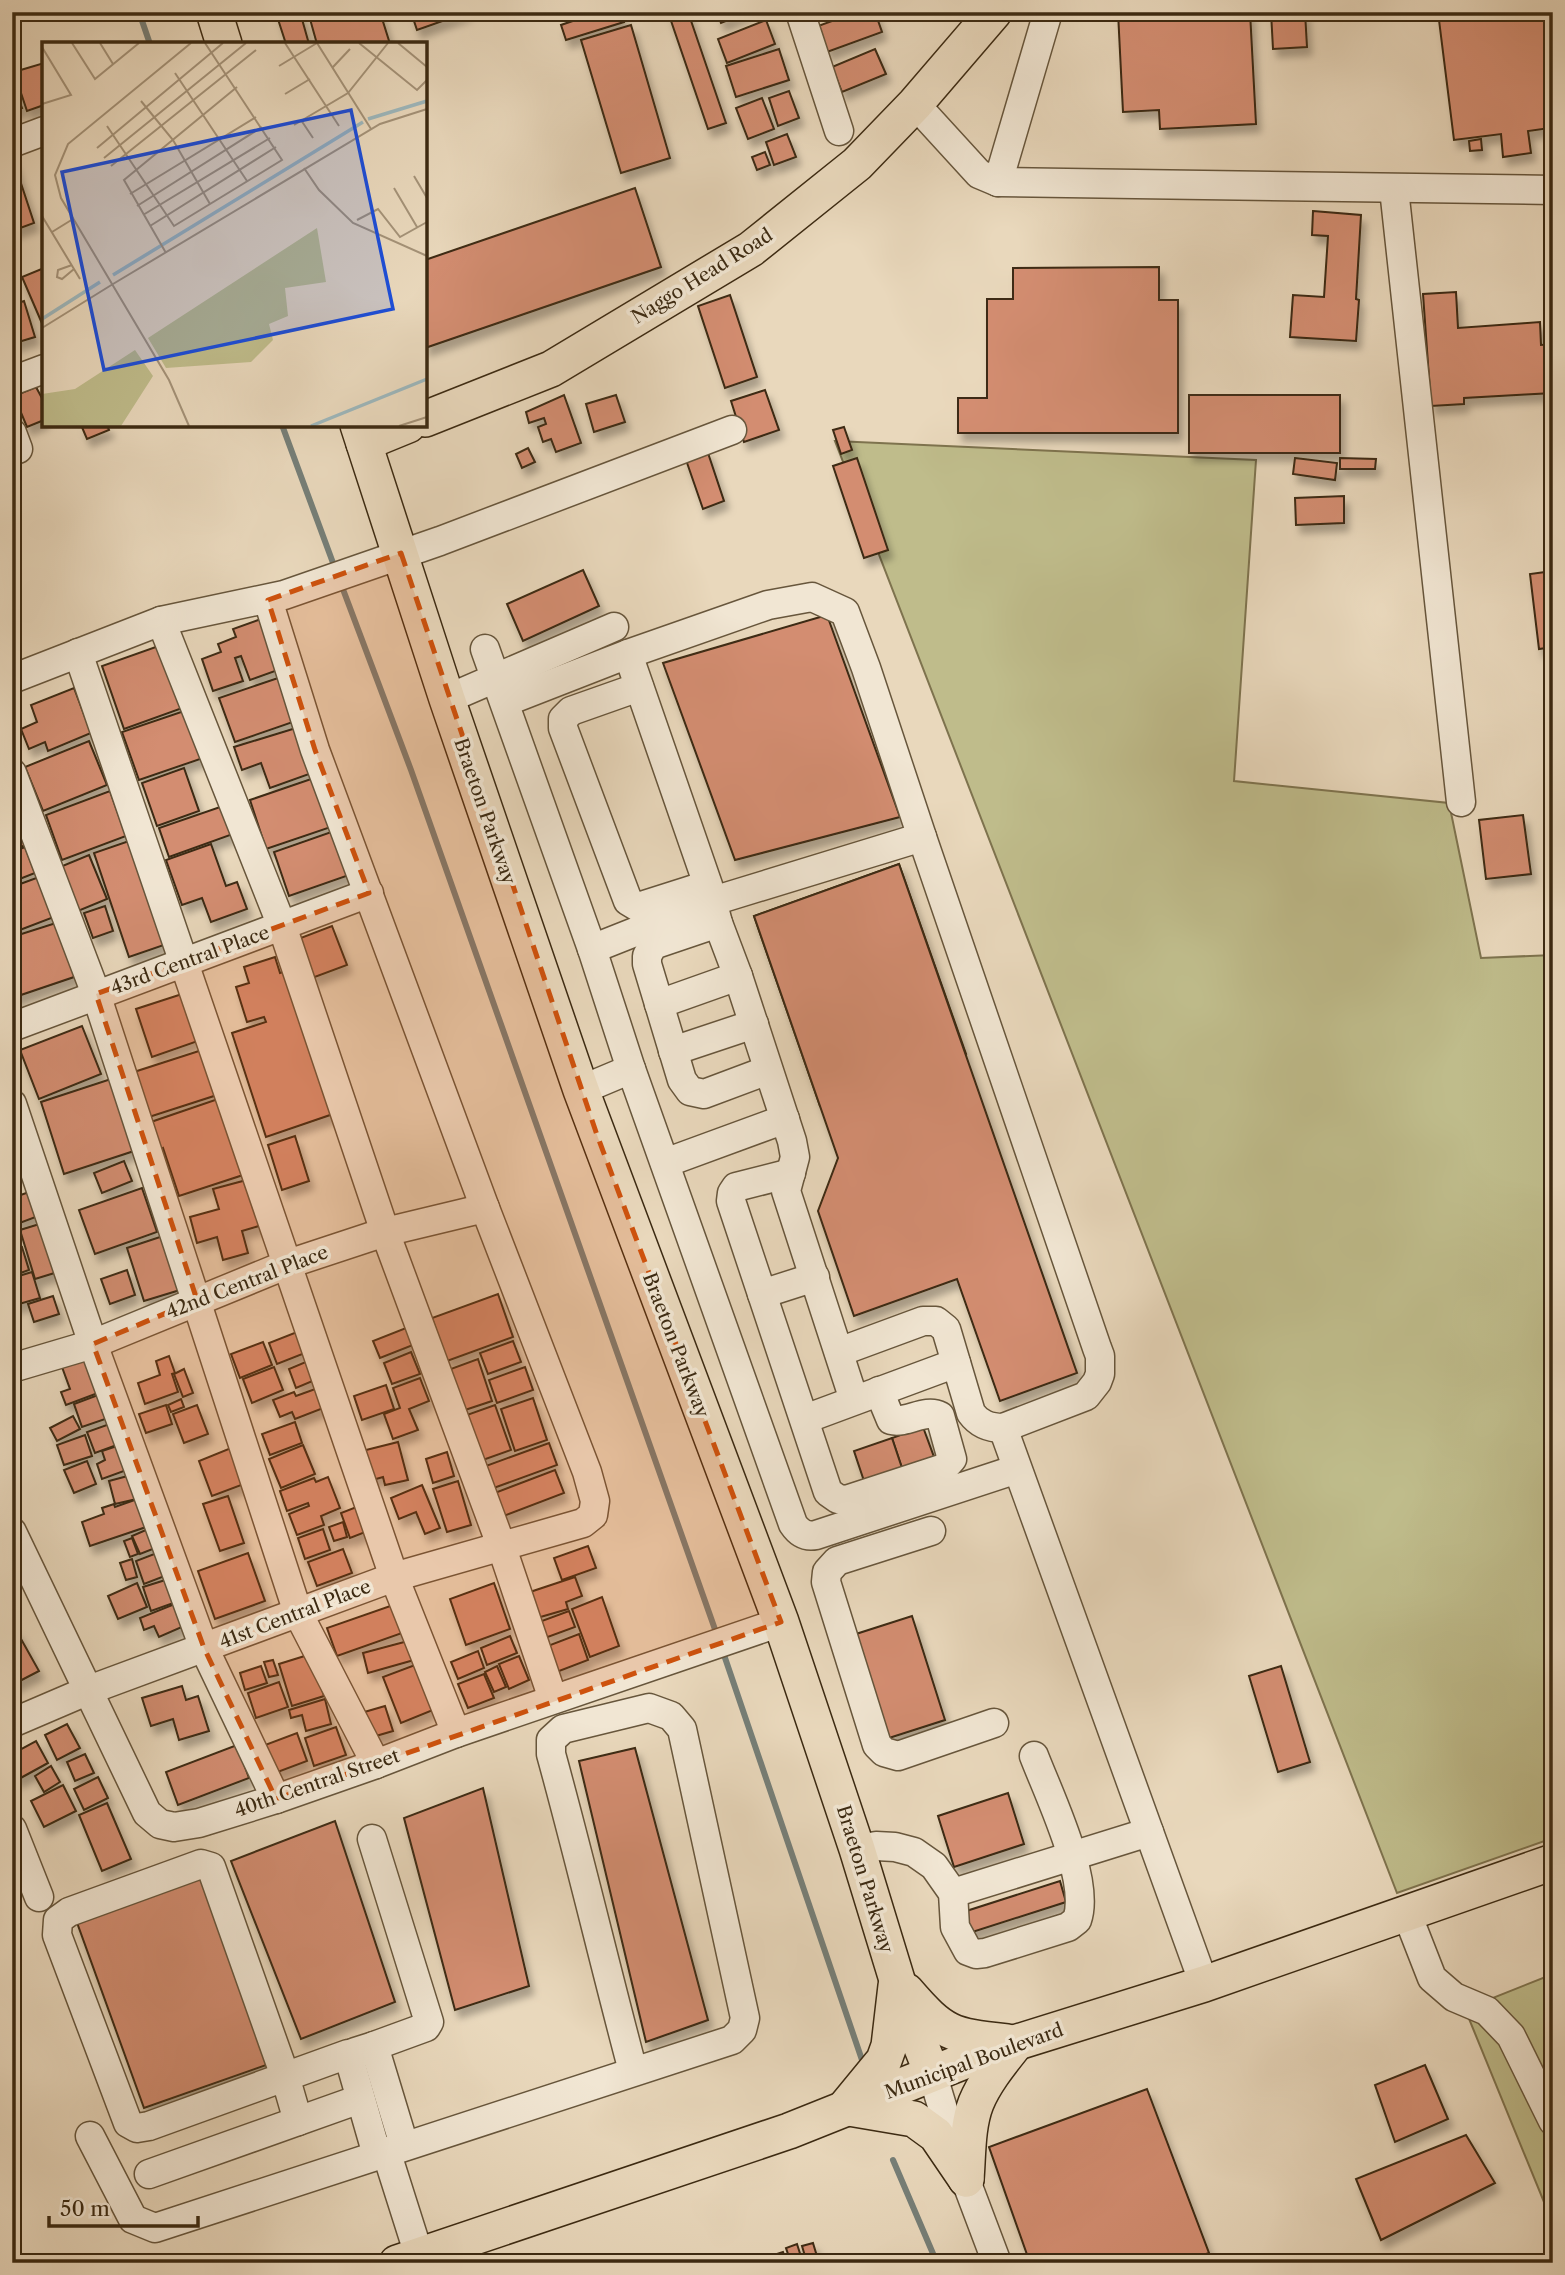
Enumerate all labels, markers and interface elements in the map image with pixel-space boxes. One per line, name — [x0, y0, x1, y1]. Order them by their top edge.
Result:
inset map — [42, 42, 427, 427]
street label: Naggo Head Road — [627, 223, 777, 329]
street label: Braeton Parkway — [449, 735, 521, 888]
street label: 43rd Central Place — [108, 921, 272, 999]
street label: 42nd Central Place — [163, 1240, 331, 1324]
street label: Braeton Parkway — [638, 1269, 714, 1421]
street label: 41st Central Place — [216, 1575, 374, 1653]
street label: 40th Central Street — [231, 1744, 403, 1822]
street label: Braeton Parkway — [832, 1802, 899, 1956]
street label: Municipal Boulevard — [882, 2018, 1067, 2104]
scale bar — [49, 2184, 198, 2228]
text: 50 m — [60, 2196, 110, 2221]

